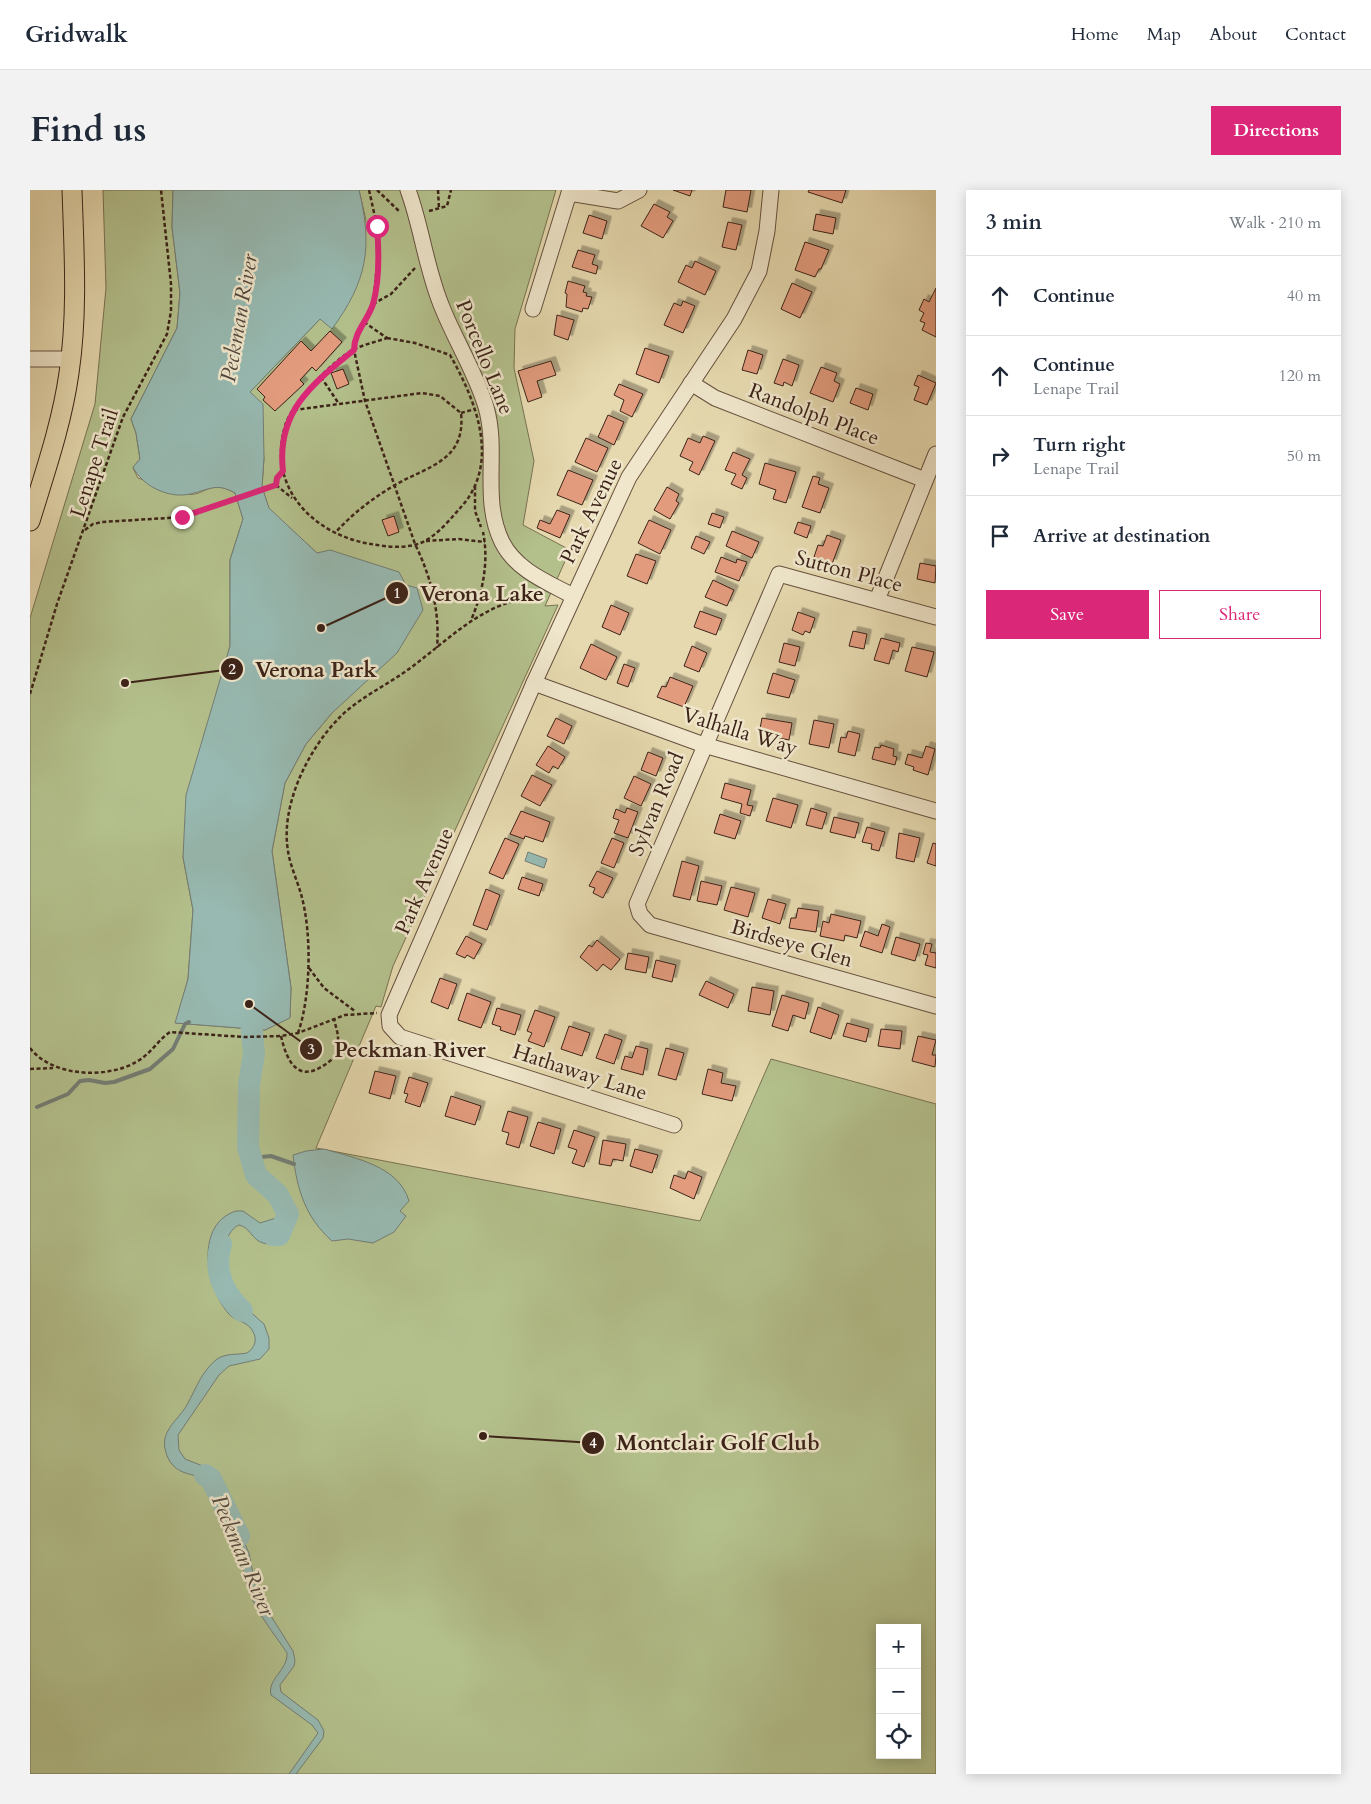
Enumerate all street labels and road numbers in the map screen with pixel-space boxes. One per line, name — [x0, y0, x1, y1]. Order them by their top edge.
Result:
street label: Porcello Lane — [448, 295, 521, 419]
street label: Randolph Place — [744, 376, 883, 453]
street label: Lenape Trail — [63, 405, 126, 521]
street label: Park Avenue — [553, 454, 629, 569]
street label: Sutton Place — [792, 543, 906, 600]
street label: Valhalla Way — [679, 700, 801, 763]
street label: Sylvan Road — [622, 748, 691, 861]
street label: Park Avenue — [388, 823, 461, 939]
street label: Birdseye Glen — [728, 912, 856, 975]
street label: Hathaway Lane — [509, 1037, 651, 1108]

